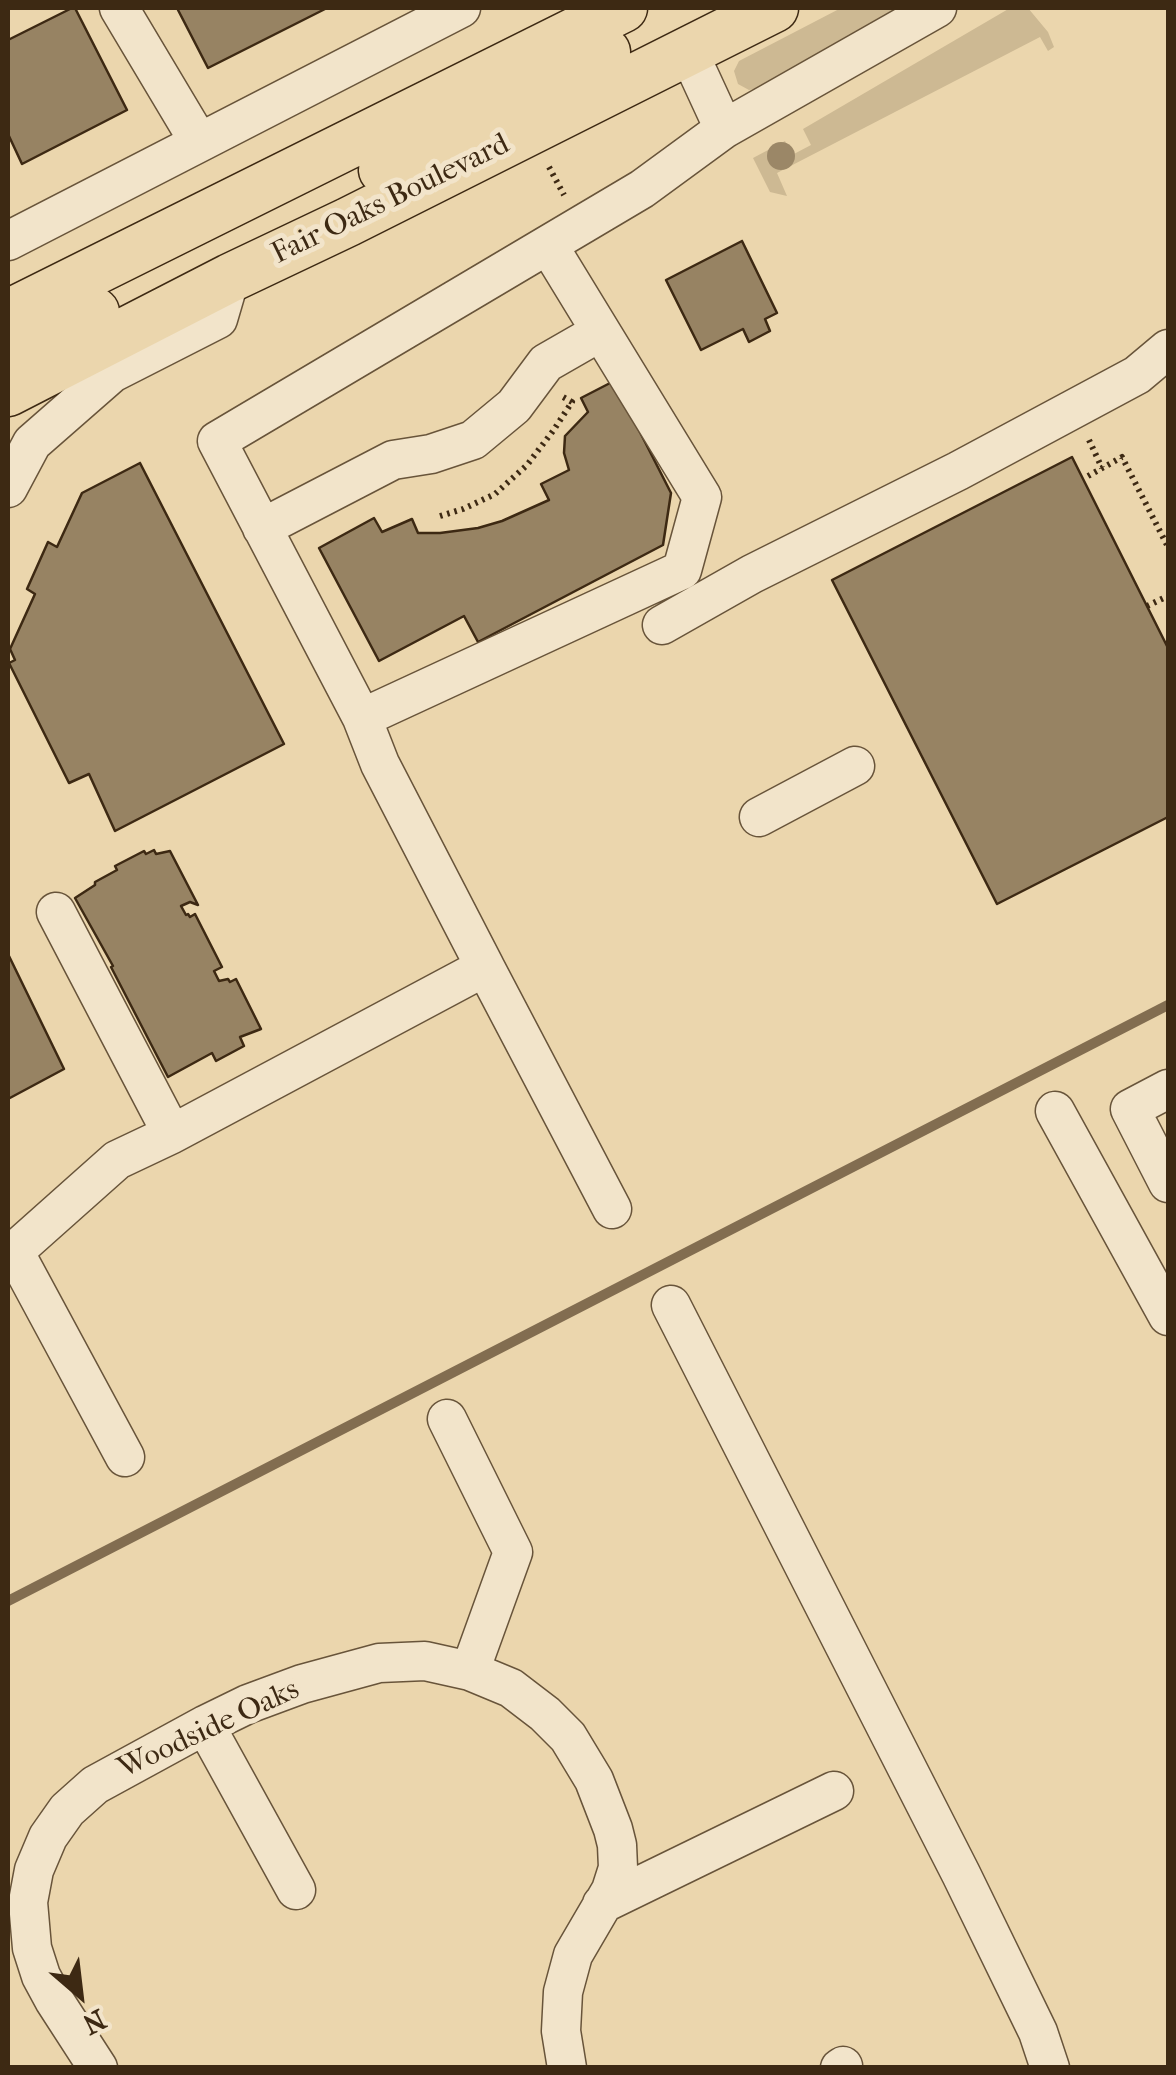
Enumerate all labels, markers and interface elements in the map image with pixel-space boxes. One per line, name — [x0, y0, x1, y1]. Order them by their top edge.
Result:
street label: Fair Oaks Boulevard — [266, 127, 516, 273]
street label: Woodside Oaks — [113, 1672, 305, 1788]
north arrow — [30, 1945, 130, 2045]
text: N — [77, 2002, 111, 2041]

